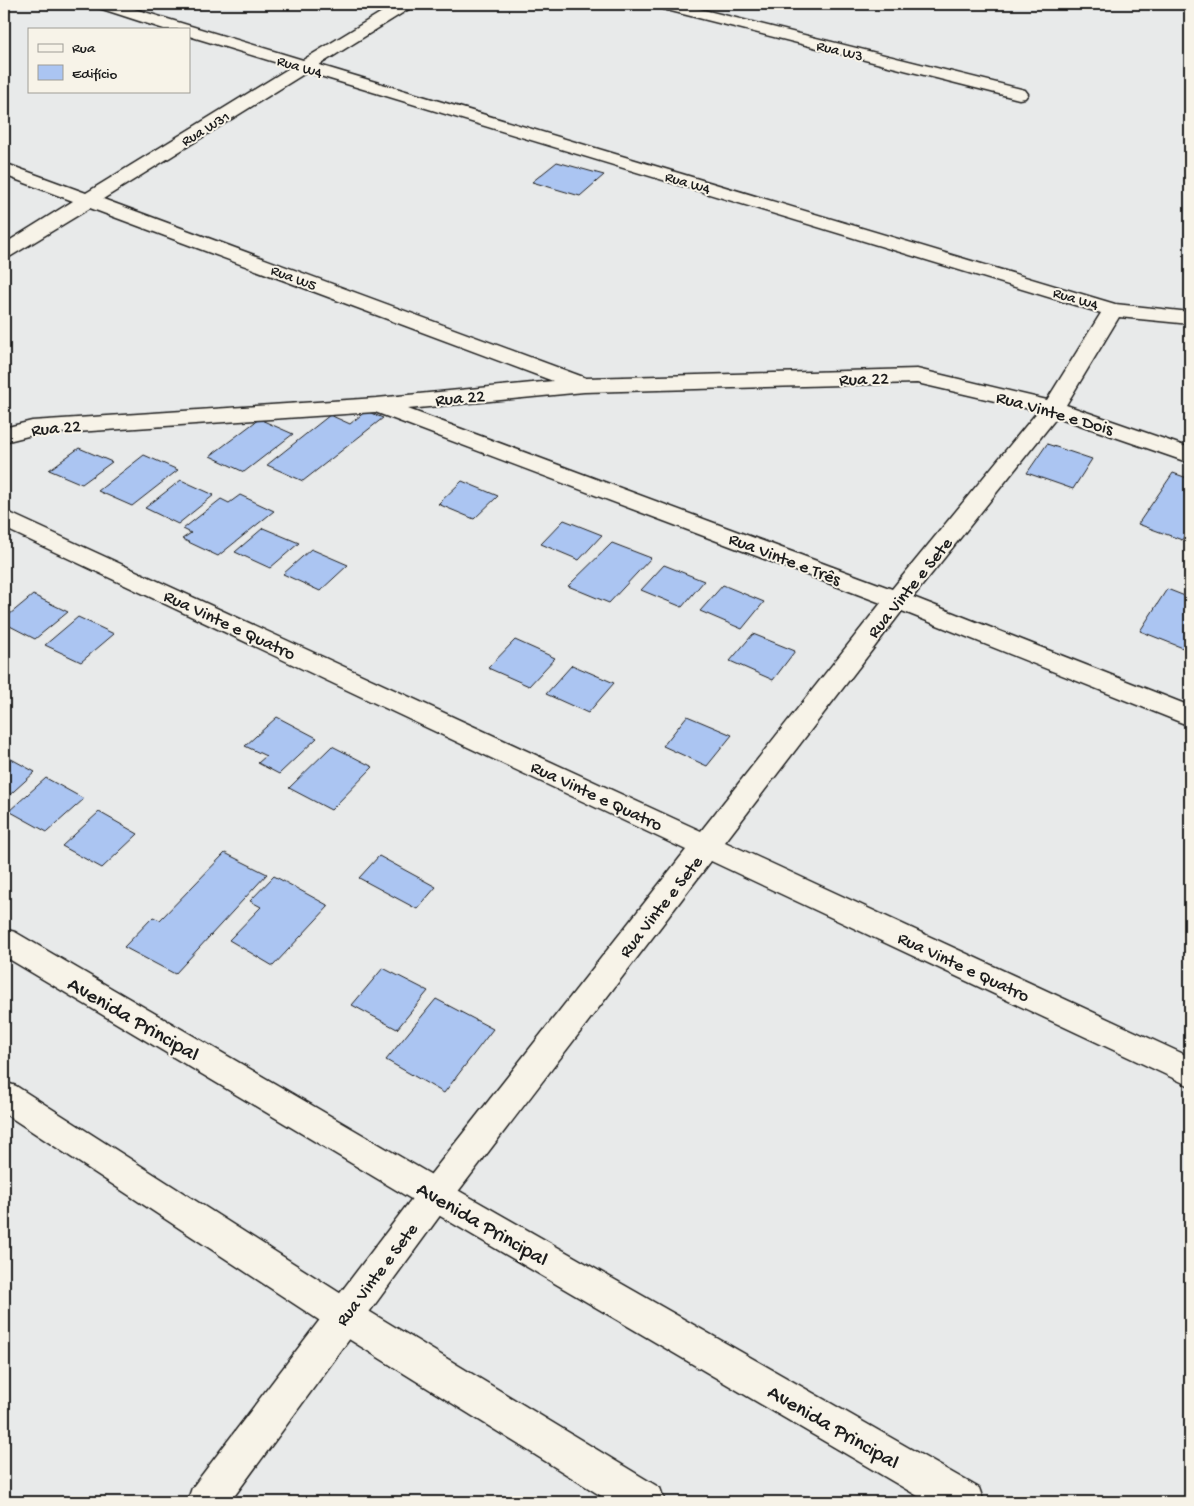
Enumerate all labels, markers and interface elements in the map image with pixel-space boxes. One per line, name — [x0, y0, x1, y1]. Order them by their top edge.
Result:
legend — [28, 28, 190, 92]
street label: Rua W3 — [814, 37, 865, 66]
text: Rua — [72, 40, 96, 58]
street label: Rua W4 — [274, 52, 324, 83]
text: Edifício — [72, 66, 118, 84]
street label: Rua W31 — [179, 108, 234, 151]
street label: Rua W4 — [662, 168, 712, 199]
street label: Rua W5 — [268, 262, 319, 296]
street label: Rua W4 — [1050, 284, 1100, 315]
street label: Rua 22 — [839, 369, 890, 392]
street label: Rua 22 — [435, 387, 486, 412]
street label: Rua Vinte e Dois — [993, 388, 1117, 442]
street label: Rua 22 — [31, 417, 82, 442]
street label: Rua Vinte e Três — [725, 529, 844, 592]
street label: Rua Vinte e Sete — [864, 533, 958, 643]
street label: Rua Vinte e Quatro — [160, 587, 298, 666]
street label: Rua Vinte e Quatro — [527, 758, 665, 837]
street label: Rua Vinte e Sete — [616, 852, 709, 963]
street label: Rua Vinte e Quatro — [894, 929, 1032, 1008]
street label: Avenida Principal — [62, 973, 203, 1069]
street label: Avenida Principal — [411, 1178, 552, 1274]
street label: Rua Vinte e Sete — [333, 1219, 424, 1331]
street label: Avenida Principal — [762, 1381, 903, 1477]

